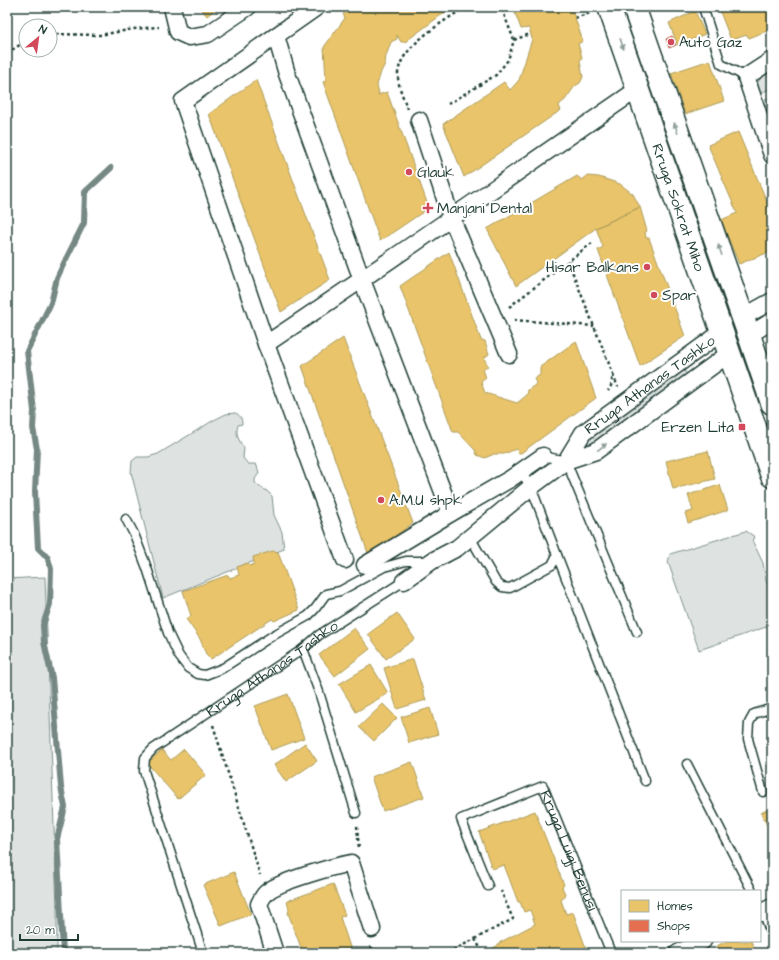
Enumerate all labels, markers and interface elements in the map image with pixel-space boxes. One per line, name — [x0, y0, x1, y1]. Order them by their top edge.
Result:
north arrow — [18, 18, 58, 58]
text: N — [36, 21, 49, 38]
place label: Auto Gaz — [679, 32, 743, 53]
marker: Auto Gaz — [666, 37, 676, 47]
one-way arrow — [620, 38, 626, 50]
one-way arrow — [673, 121, 679, 133]
street label: Rruga Sokrat Miho — [646, 141, 710, 275]
place label: Glauk — [417, 162, 454, 183]
marker: Glauk — [404, 167, 414, 177]
place label: Manjani Dental — [437, 198, 532, 219]
marker: Manjani Dental — [422, 202, 434, 214]
one-way arrow — [716, 244, 722, 256]
place label: Hisar Balkans — [546, 257, 639, 278]
marker: Hisar Balkans — [642, 262, 652, 272]
place label: Spar — [662, 285, 696, 306]
marker: Spar — [649, 290, 659, 300]
street label: Rruga Athanas Tashko — [580, 330, 720, 440]
place label: Erzen Lita — [661, 417, 734, 438]
marker: Erzen Lita — [737, 422, 747, 432]
one-way arrow — [597, 443, 608, 451]
place label: A.M.U shpk — [389, 490, 462, 511]
marker: A.M.U shpk — [376, 495, 386, 505]
street label: Rruga Athanas Tashko — [202, 615, 343, 722]
street label: Rruga Luigj Benusi — [535, 787, 603, 915]
legend — [621, 890, 761, 942]
text: Homes — [657, 898, 693, 915]
scale bar — [20, 916, 78, 942]
text: Shops — [657, 918, 690, 935]
text: 20 m — [26, 922, 55, 939]

